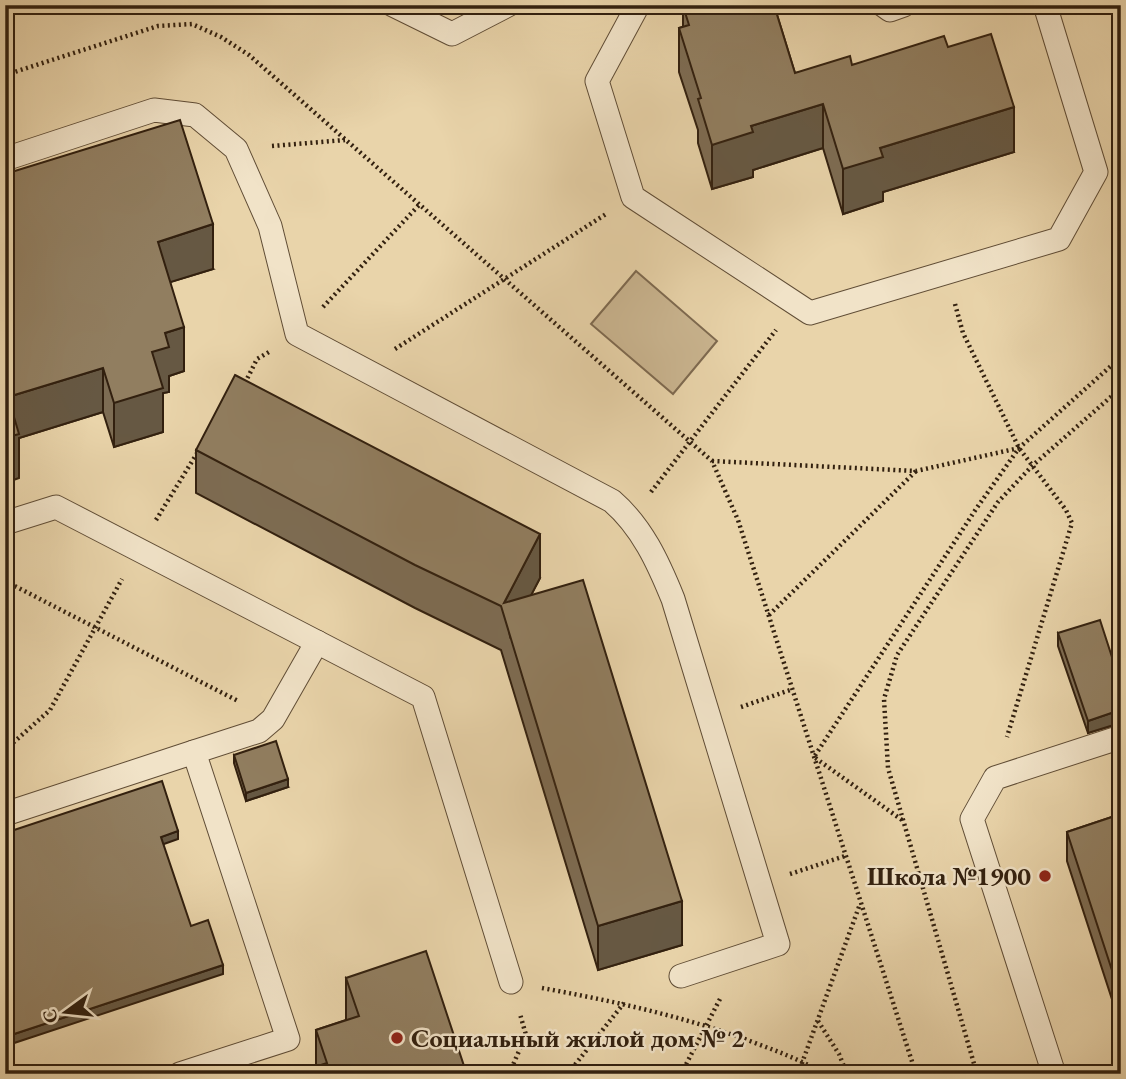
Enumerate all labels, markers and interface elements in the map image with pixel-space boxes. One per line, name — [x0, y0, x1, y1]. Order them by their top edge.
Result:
place label: Школа №1900 — [867, 859, 1031, 893]
marker: Школа №1900 — [1037, 868, 1053, 884]
north arrow — [32, 978, 102, 1048]
text: С — [36, 1007, 64, 1026]
place label: Социальный жилой дом № 2 — [411, 1021, 745, 1055]
marker: Социальный жилой дом № 2 — [389, 1030, 405, 1046]

